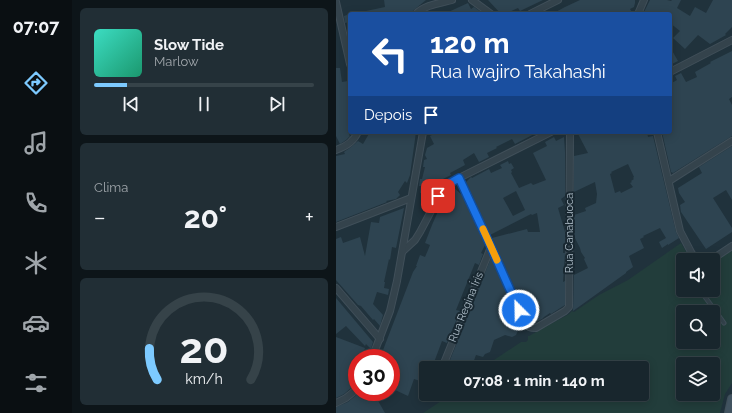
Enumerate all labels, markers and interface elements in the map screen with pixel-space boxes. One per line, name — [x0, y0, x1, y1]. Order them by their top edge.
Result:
text: 07:07 — [13, 16, 59, 37]
text: 120 m — [430, 27, 510, 60]
icon: left — [364, 28, 416, 80]
text: Slow Tide — [154, 36, 224, 54]
text: Marlow — [154, 54, 199, 69]
text: Rua Iwajiro Takahashi — [430, 61, 606, 82]
icon: directions — [22, 69, 50, 97]
icon: previous — [120, 93, 142, 115]
icon: pause — [193, 93, 215, 115]
icon: next — [266, 93, 288, 115]
icon: arrive — [420, 104, 442, 126]
text: Depois — [364, 106, 412, 124]
icon: music — [22, 129, 50, 157]
pin — [421, 179, 455, 213]
text: Clima — [94, 180, 128, 195]
icon: arrive — [427, 185, 449, 207]
icon: phone — [22, 189, 50, 217]
street label: Rua Canabuoca — [563, 193, 576, 273]
text: 20° — [184, 200, 227, 235]
text: − — [94, 204, 106, 230]
text: + — [305, 204, 314, 230]
icon: climate — [22, 249, 50, 277]
map controls — [676, 253, 720, 401]
button: sound — [676, 253, 720, 297]
street label: Rua Regina Íris — [445, 270, 486, 344]
position arrow — [498, 289, 540, 331]
button: search — [676, 305, 720, 349]
icon: car — [22, 309, 50, 337]
text: 20 — [180, 323, 228, 372]
speed limit sign: 30 — [348, 349, 400, 401]
button: layers — [676, 357, 720, 401]
icon: filters — [22, 369, 50, 397]
text: km/h — [185, 370, 223, 386]
text: 07:08 · 1 min · 140 m — [463, 372, 605, 390]

